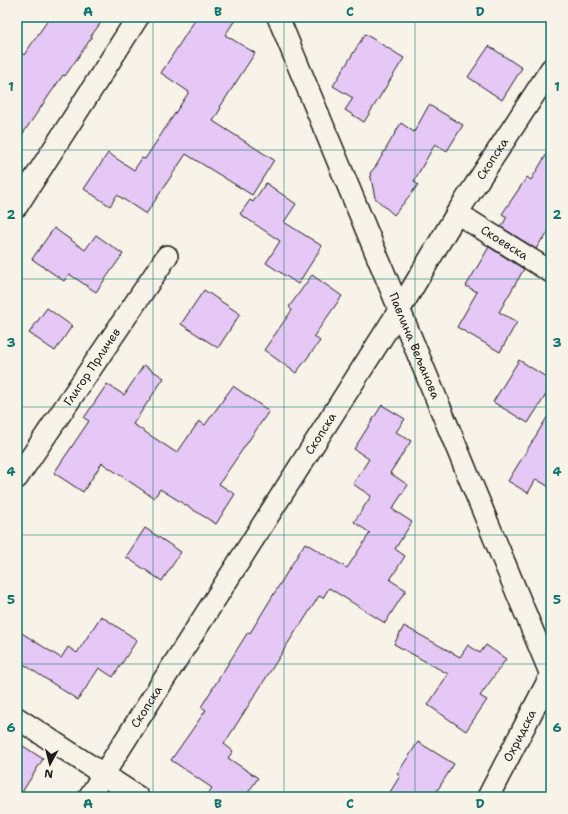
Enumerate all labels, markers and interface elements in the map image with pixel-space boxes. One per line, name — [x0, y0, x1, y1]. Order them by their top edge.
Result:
text: A — [83, 3, 93, 20]
text: B — [214, 3, 222, 20]
text: C — [346, 3, 354, 20]
text: D — [475, 3, 485, 20]
text: 1 — [8, 78, 14, 95]
text: 1 — [554, 78, 560, 95]
street label: Скопска — [473, 134, 512, 183]
text: 2 — [6, 206, 16, 223]
text: 2 — [552, 206, 562, 223]
street label: Скоевска — [478, 222, 532, 264]
street label: Павлина Вељанова — [385, 290, 444, 402]
street label: Глигор Прличев — [60, 325, 124, 409]
text: 3 — [6, 334, 16, 351]
text: 3 — [552, 334, 562, 351]
street label: Скопска — [301, 409, 340, 458]
text: 4 — [6, 463, 16, 480]
text: 4 — [552, 463, 562, 480]
text: 5 — [7, 591, 15, 608]
text: 5 — [553, 591, 561, 608]
street label: Скопска — [127, 682, 166, 731]
street label: Охридска — [500, 706, 540, 765]
text: 6 — [6, 719, 16, 736]
text: 6 — [552, 719, 562, 736]
north arrow — [30, 744, 70, 784]
text: N — [43, 765, 54, 781]
text: A — [83, 795, 93, 812]
text: B — [214, 795, 222, 812]
text: C — [346, 795, 354, 812]
text: D — [475, 795, 485, 812]

